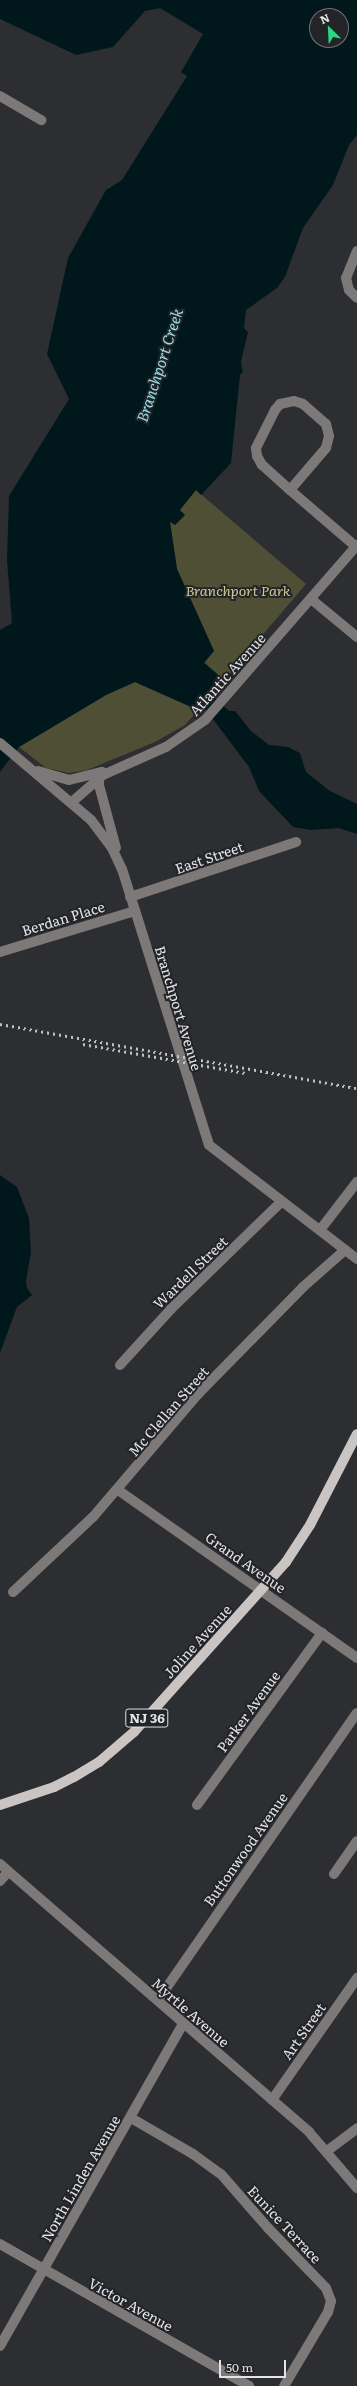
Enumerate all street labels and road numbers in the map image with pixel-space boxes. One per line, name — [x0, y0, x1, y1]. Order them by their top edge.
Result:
street label: Atlantic Avenue — [185, 629, 269, 719]
street label: East Street — [173, 837, 245, 877]
street label: Berdan Place — [20, 897, 106, 939]
street label: Branchport Avenue — [152, 944, 206, 1072]
street label: Wardell Street — [149, 1232, 231, 1312]
street label: Mc Clellan Street — [124, 1363, 212, 1459]
street label: Grand Avenue — [203, 1528, 289, 1596]
street label: Joline Avenue — [160, 1601, 234, 1681]
street label: Parker Avenue — [213, 1667, 283, 1755]
road number: NJ 36 — [125, 1707, 169, 1729]
street label: Buttonwood Avenue — [200, 1789, 290, 1909]
street label: Myrtle Avenue — [149, 1974, 233, 2050]
street label: Art Street — [277, 2000, 329, 2062]
street label: North Linden Avenue — [37, 2112, 123, 2244]
street label: Eunice Terrace — [245, 2182, 325, 2266]
street label: Victor Avenue — [86, 2274, 176, 2334]

